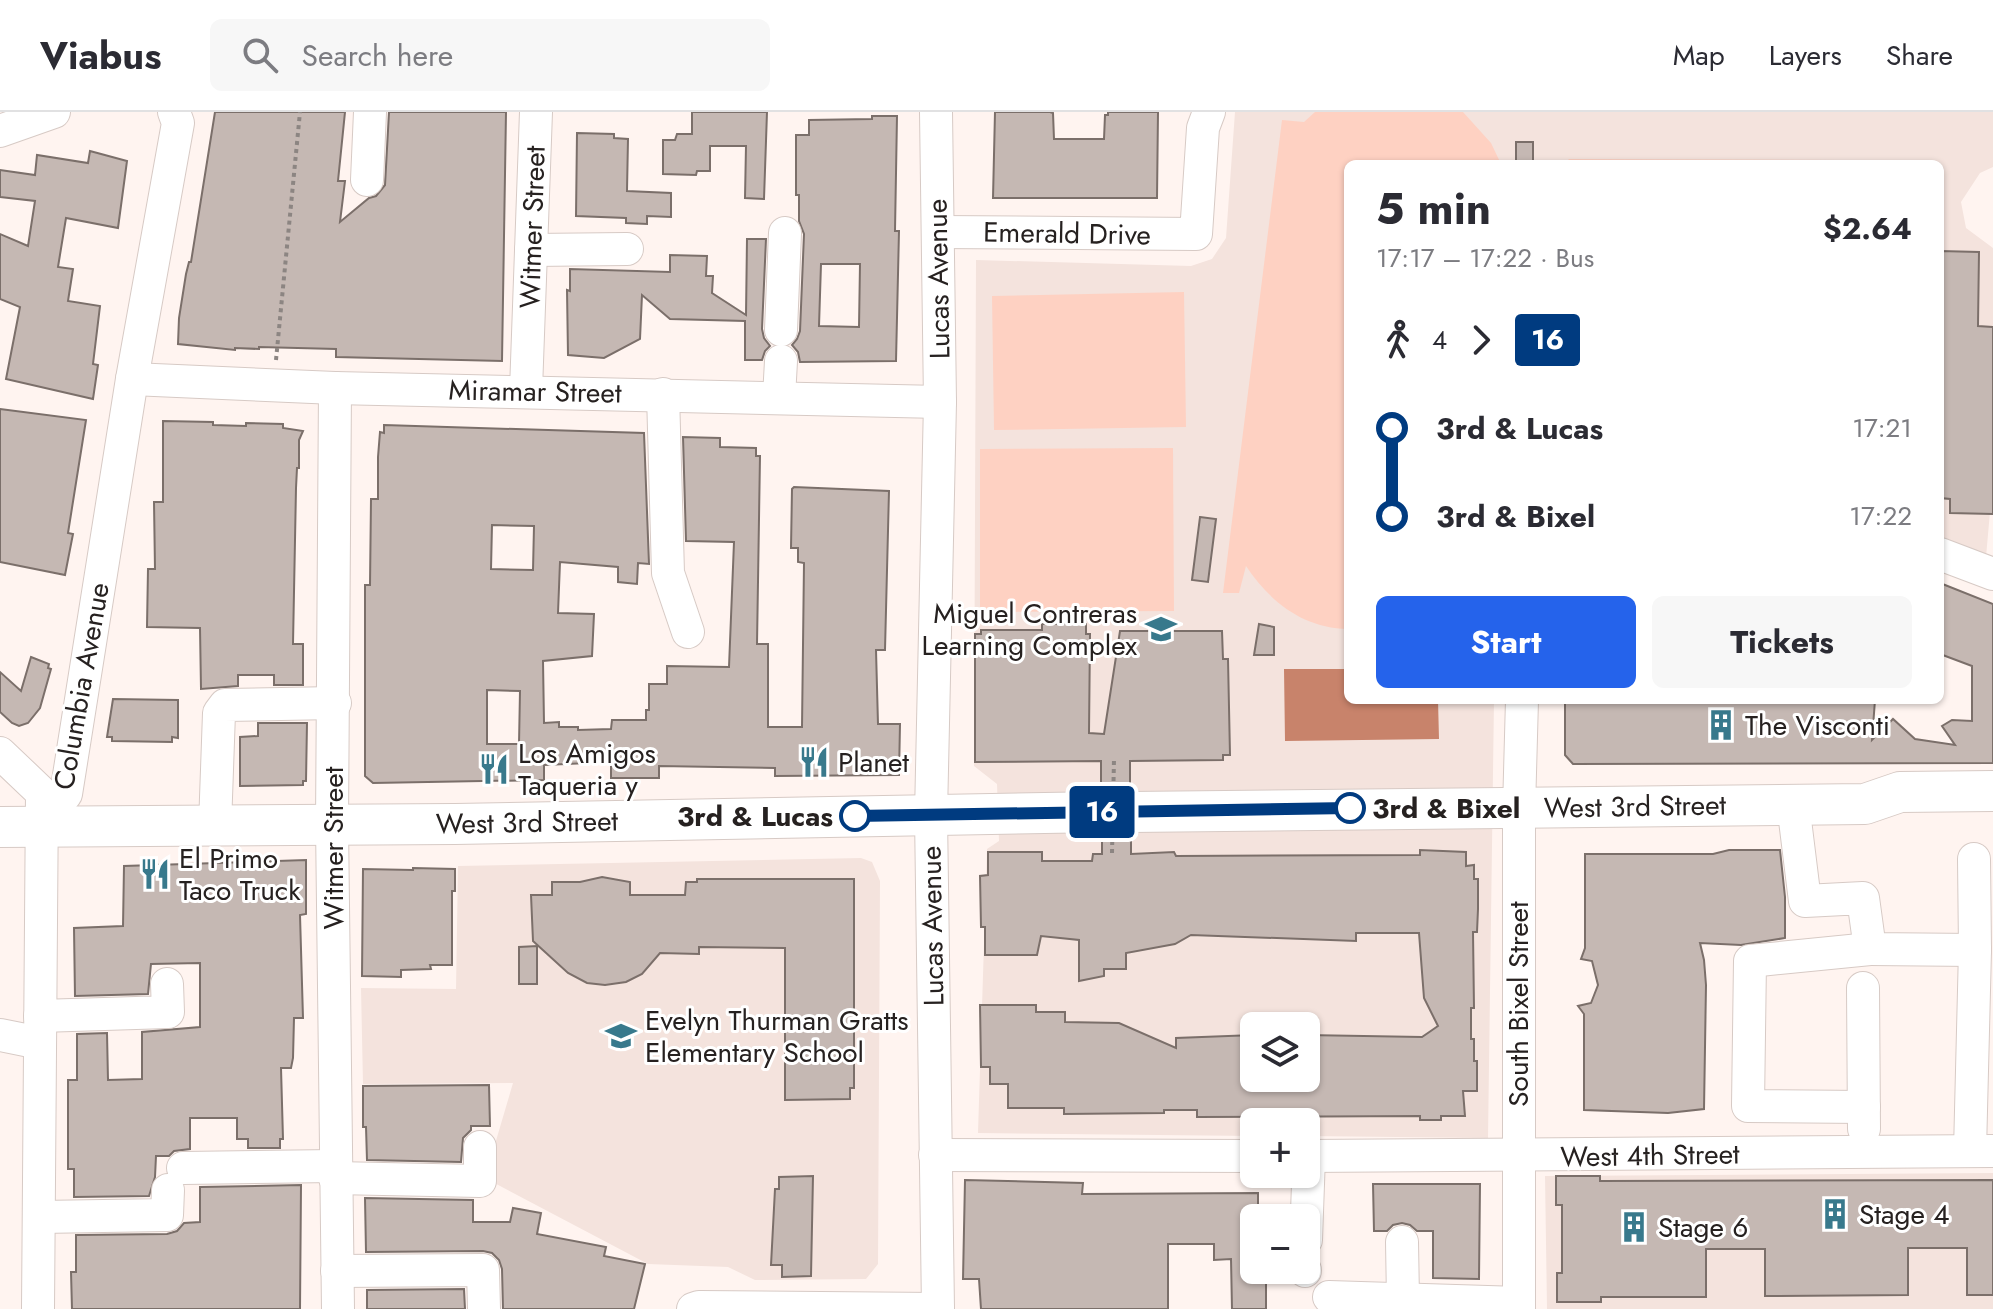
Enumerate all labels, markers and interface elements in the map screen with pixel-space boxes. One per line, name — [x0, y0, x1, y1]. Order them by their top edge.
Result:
search box — [210, 19, 770, 91]
text: Viabus — [40, 28, 162, 83]
icon: search — [238, 33, 282, 77]
text: Search here — [302, 34, 453, 77]
text: Map — [1673, 35, 1725, 76]
text: Layers — [1769, 35, 1842, 76]
text: Share — [1886, 35, 1953, 76]
street label: Witmer Street — [509, 145, 556, 309]
text: 5 min — [1376, 177, 1491, 241]
street label: Lucas Avenue — [917, 198, 960, 360]
text: $2.64 — [1823, 207, 1912, 250]
street label: Emerald Drive — [983, 212, 1151, 255]
text: 17:17 – 17:22 · Bus — [1376, 239, 1594, 277]
icon: walk — [1376, 318, 1420, 362]
icon: forward — [1459, 318, 1503, 362]
text: 16 — [1531, 319, 1564, 360]
text: 4 — [1432, 321, 1447, 359]
street label: Miramar Street — [448, 369, 622, 414]
text: 3rd & Lucas — [1436, 407, 1603, 450]
text: 17:21 — [1852, 409, 1912, 447]
text: 3rd & Bixel — [1436, 495, 1595, 538]
text: 17:22 — [1849, 497, 1912, 535]
street label: Columbia Avenue — [43, 579, 120, 793]
place label: Miguel Contreras Learning Complex — [921, 593, 1137, 666]
button: Start — [1376, 596, 1636, 688]
button: Tickets — [1652, 596, 1912, 688]
school or university icon: Miguel Contreras Learning Complex — [1144, 612, 1178, 646]
place label: The Visconti — [1745, 705, 1890, 746]
building icon: The Visconti — [1704, 708, 1738, 742]
place label: Los Amigos Taqueria y — [518, 733, 656, 806]
place label: Planet — [838, 742, 909, 783]
restaurant icon: Planet — [797, 745, 831, 779]
restaurant icon: Los Amigos Taqueria y — [477, 752, 511, 786]
street label: Witmer Street — [313, 766, 354, 929]
street label: West 3rd Street — [1543, 784, 1727, 829]
line badge: 16 — [1066, 786, 1138, 838]
place label: 3rd & Bixel — [1372, 788, 1520, 829]
text: 16 — [1086, 791, 1118, 832]
marker: 3rd & Bixel — [1335, 793, 1365, 823]
place label: 3rd & Lucas — [677, 796, 833, 837]
street label: West 3rd Street — [435, 800, 619, 845]
marker: 3rd & Lucas — [840, 801, 870, 831]
place label: El Primo Taco Truck — [179, 838, 301, 911]
street label: Lucas Avenue — [911, 845, 954, 1007]
restaurant icon: El Primo Taco Truck — [138, 857, 172, 891]
street label: South Bixel Street — [1498, 901, 1539, 1107]
place label: Evelyn Thurman Gratts Elementary School — [645, 1000, 909, 1073]
map controls — [1240, 1012, 1320, 1284]
button: layers — [1240, 1012, 1320, 1092]
school or university icon: Evelyn Thurman Gratts Elementary School — [604, 1019, 638, 1053]
button: + — [1240, 1108, 1320, 1188]
street label: West 4th Street — [1560, 1133, 1740, 1178]
place label: Stage 4 — [1859, 1194, 1950, 1235]
building icon: Stage 4 — [1818, 1197, 1852, 1231]
button: − — [1240, 1204, 1320, 1284]
place label: Stage 6 — [1658, 1207, 1748, 1248]
building icon: Stage 6 — [1617, 1210, 1651, 1244]

